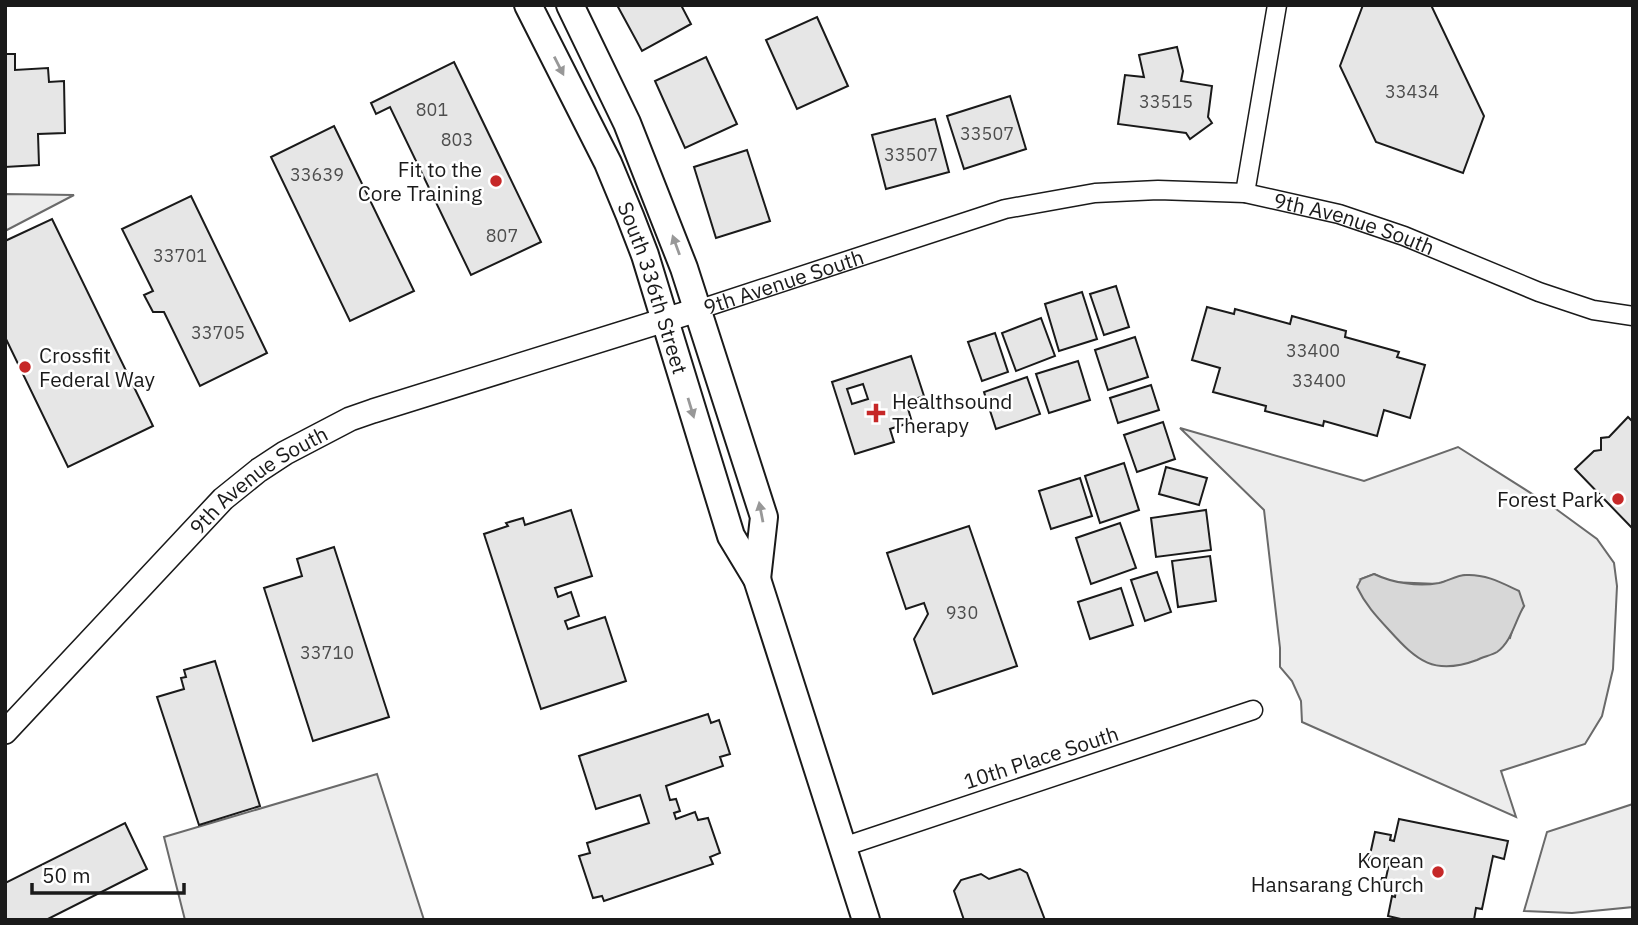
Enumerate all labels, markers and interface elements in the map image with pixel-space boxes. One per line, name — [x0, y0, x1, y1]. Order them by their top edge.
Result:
one-way arrow — [554, 56, 565, 76]
house number: 33434 — [1385, 80, 1439, 103]
house number: 33515 — [1139, 90, 1193, 113]
house number: 801 — [416, 98, 448, 121]
house number: 33507 — [960, 122, 1014, 145]
house number: 803 — [441, 128, 473, 151]
house number: 33507 — [884, 143, 938, 166]
place label: Fit to the Core Training — [358, 155, 482, 207]
house number: 33639 — [290, 163, 344, 186]
marker: Fit to the Core Training — [488, 173, 504, 189]
street label: 9th Avenue South — [1271, 186, 1439, 261]
street label: South 336th Street — [612, 197, 695, 377]
house number: 807 — [486, 224, 518, 247]
one-way arrow — [670, 234, 681, 255]
street label: 9th Avenue South — [700, 242, 867, 321]
house number: 33701 — [153, 244, 207, 267]
house number: 33705 — [191, 321, 245, 344]
house number: 33400 — [1286, 339, 1340, 362]
place label: Crossfit Federal Way — [39, 341, 156, 393]
marker: Crossfit Federal Way — [17, 359, 33, 375]
house number: 33400 — [1292, 369, 1346, 392]
place label: Healthsound Therapy — [892, 387, 1013, 439]
one-way arrow — [686, 398, 696, 419]
marker: Healthsound Therapy — [866, 403, 886, 423]
street label: 9th Avenue South — [183, 419, 332, 540]
place label: Forest Park — [1497, 485, 1604, 513]
marker: Forest Park — [1610, 491, 1626, 507]
one-way arrow — [755, 501, 766, 523]
house number: 930 — [946, 601, 978, 624]
house number: 33710 — [300, 641, 354, 664]
street label: 10th Place South — [960, 719, 1122, 795]
place label: Korean Hansarang Church — [1251, 846, 1424, 898]
scale bar — [32, 852, 184, 896]
text: 50 m — [42, 861, 91, 889]
marker: Korean Hansarang Church — [1430, 864, 1446, 880]

